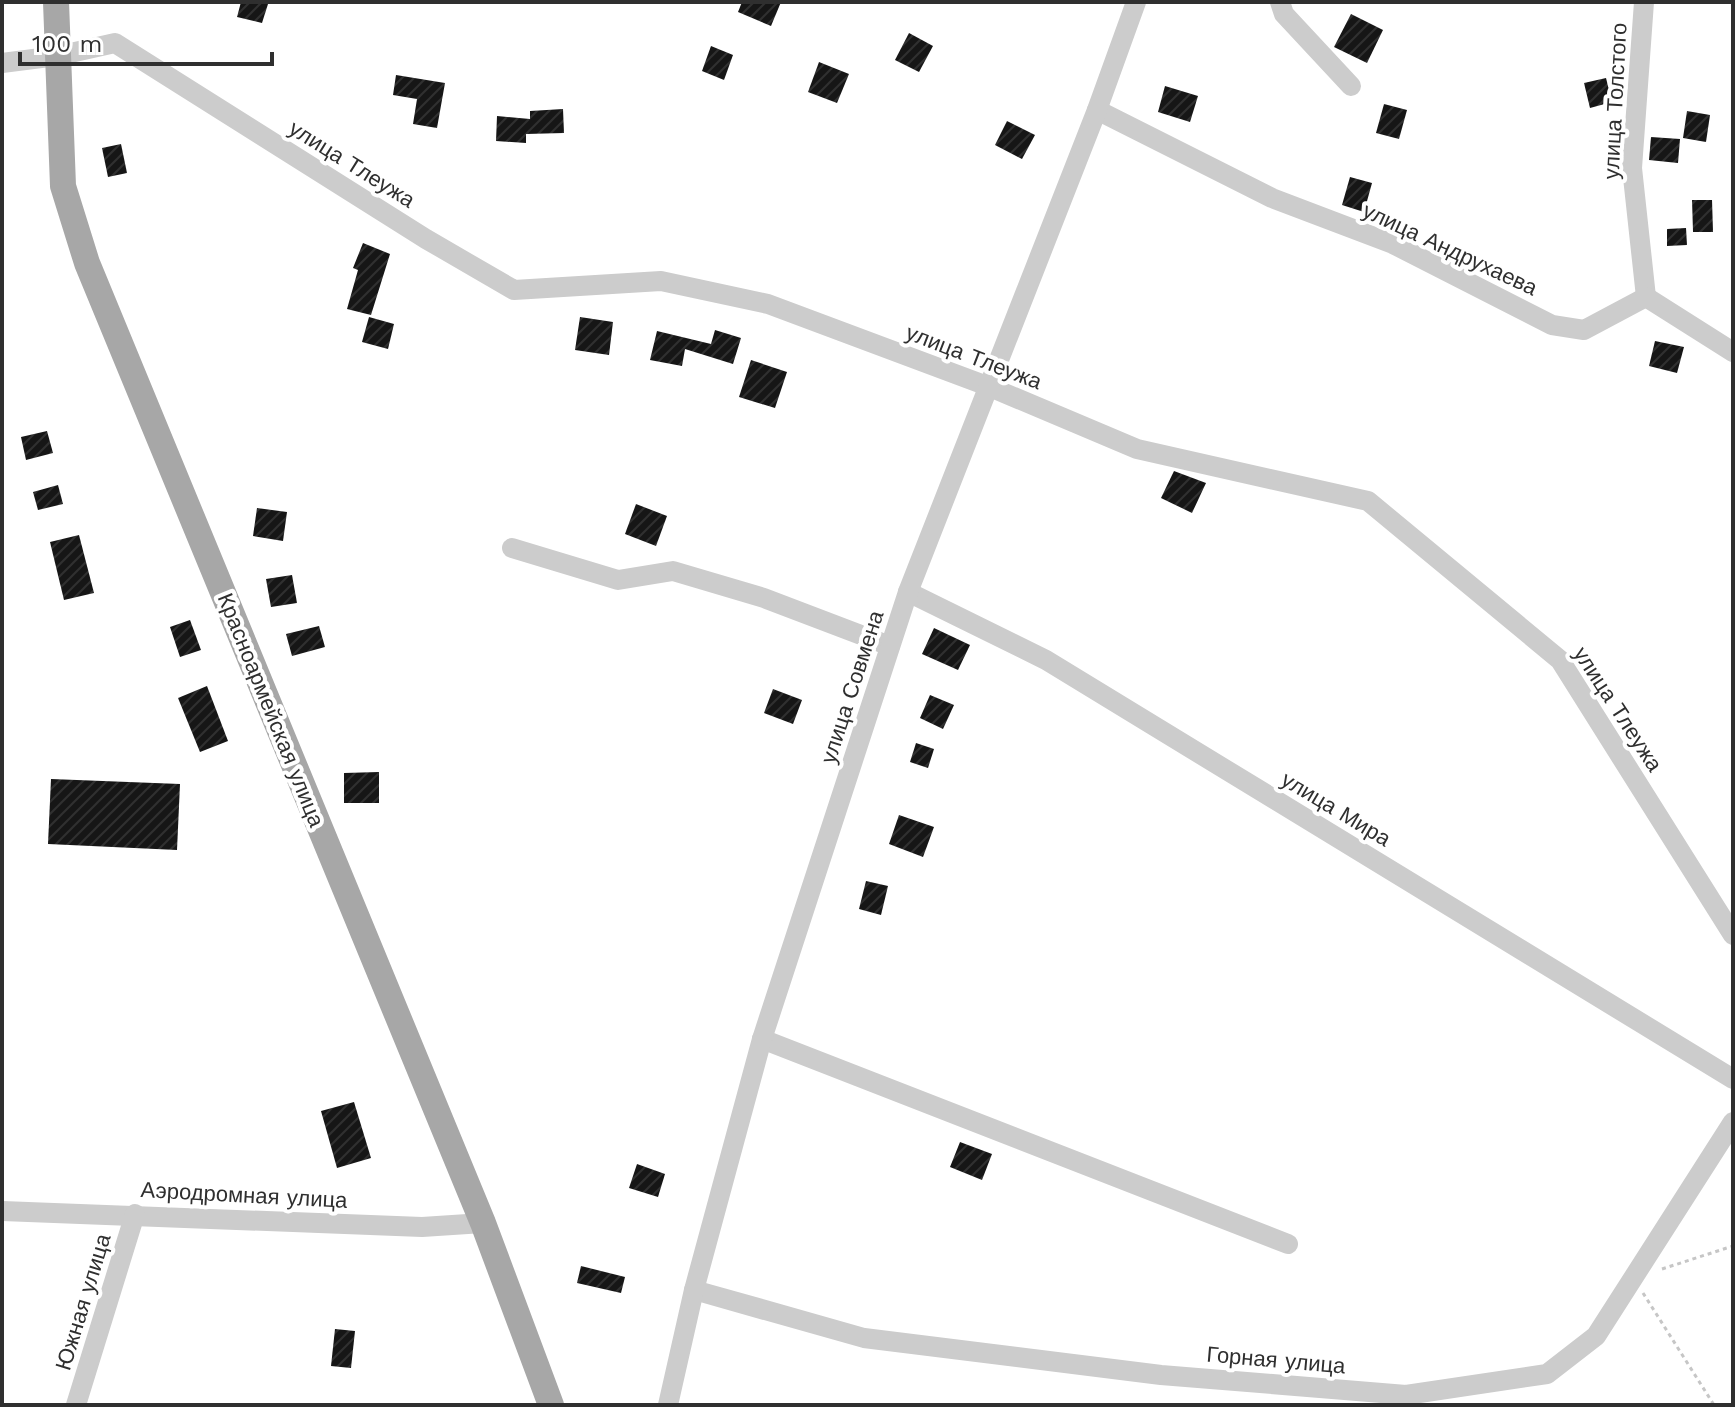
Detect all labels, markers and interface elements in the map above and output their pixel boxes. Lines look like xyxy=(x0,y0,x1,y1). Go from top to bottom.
scale bar xyxy=(20,16,272,66)
street label: улица Толстого xyxy=(1598,22,1632,180)
text: 100 m xyxy=(32,30,102,58)
street label: улица Тлеужа xyxy=(285,115,420,213)
street label: улица Андрухаева xyxy=(1359,198,1542,301)
street label: улица Тлеужа xyxy=(903,320,1046,395)
street label: Красноармейская улица xyxy=(213,589,330,831)
street label: улица Совмена xyxy=(815,607,889,767)
street label: улица Тлеужа xyxy=(1568,642,1668,777)
street label: улица Мира xyxy=(1277,767,1396,852)
street label: Аэродромная улица xyxy=(140,1177,349,1213)
street label: Южная улица xyxy=(50,1230,116,1373)
street label: Горная улица xyxy=(1206,1341,1347,1379)

